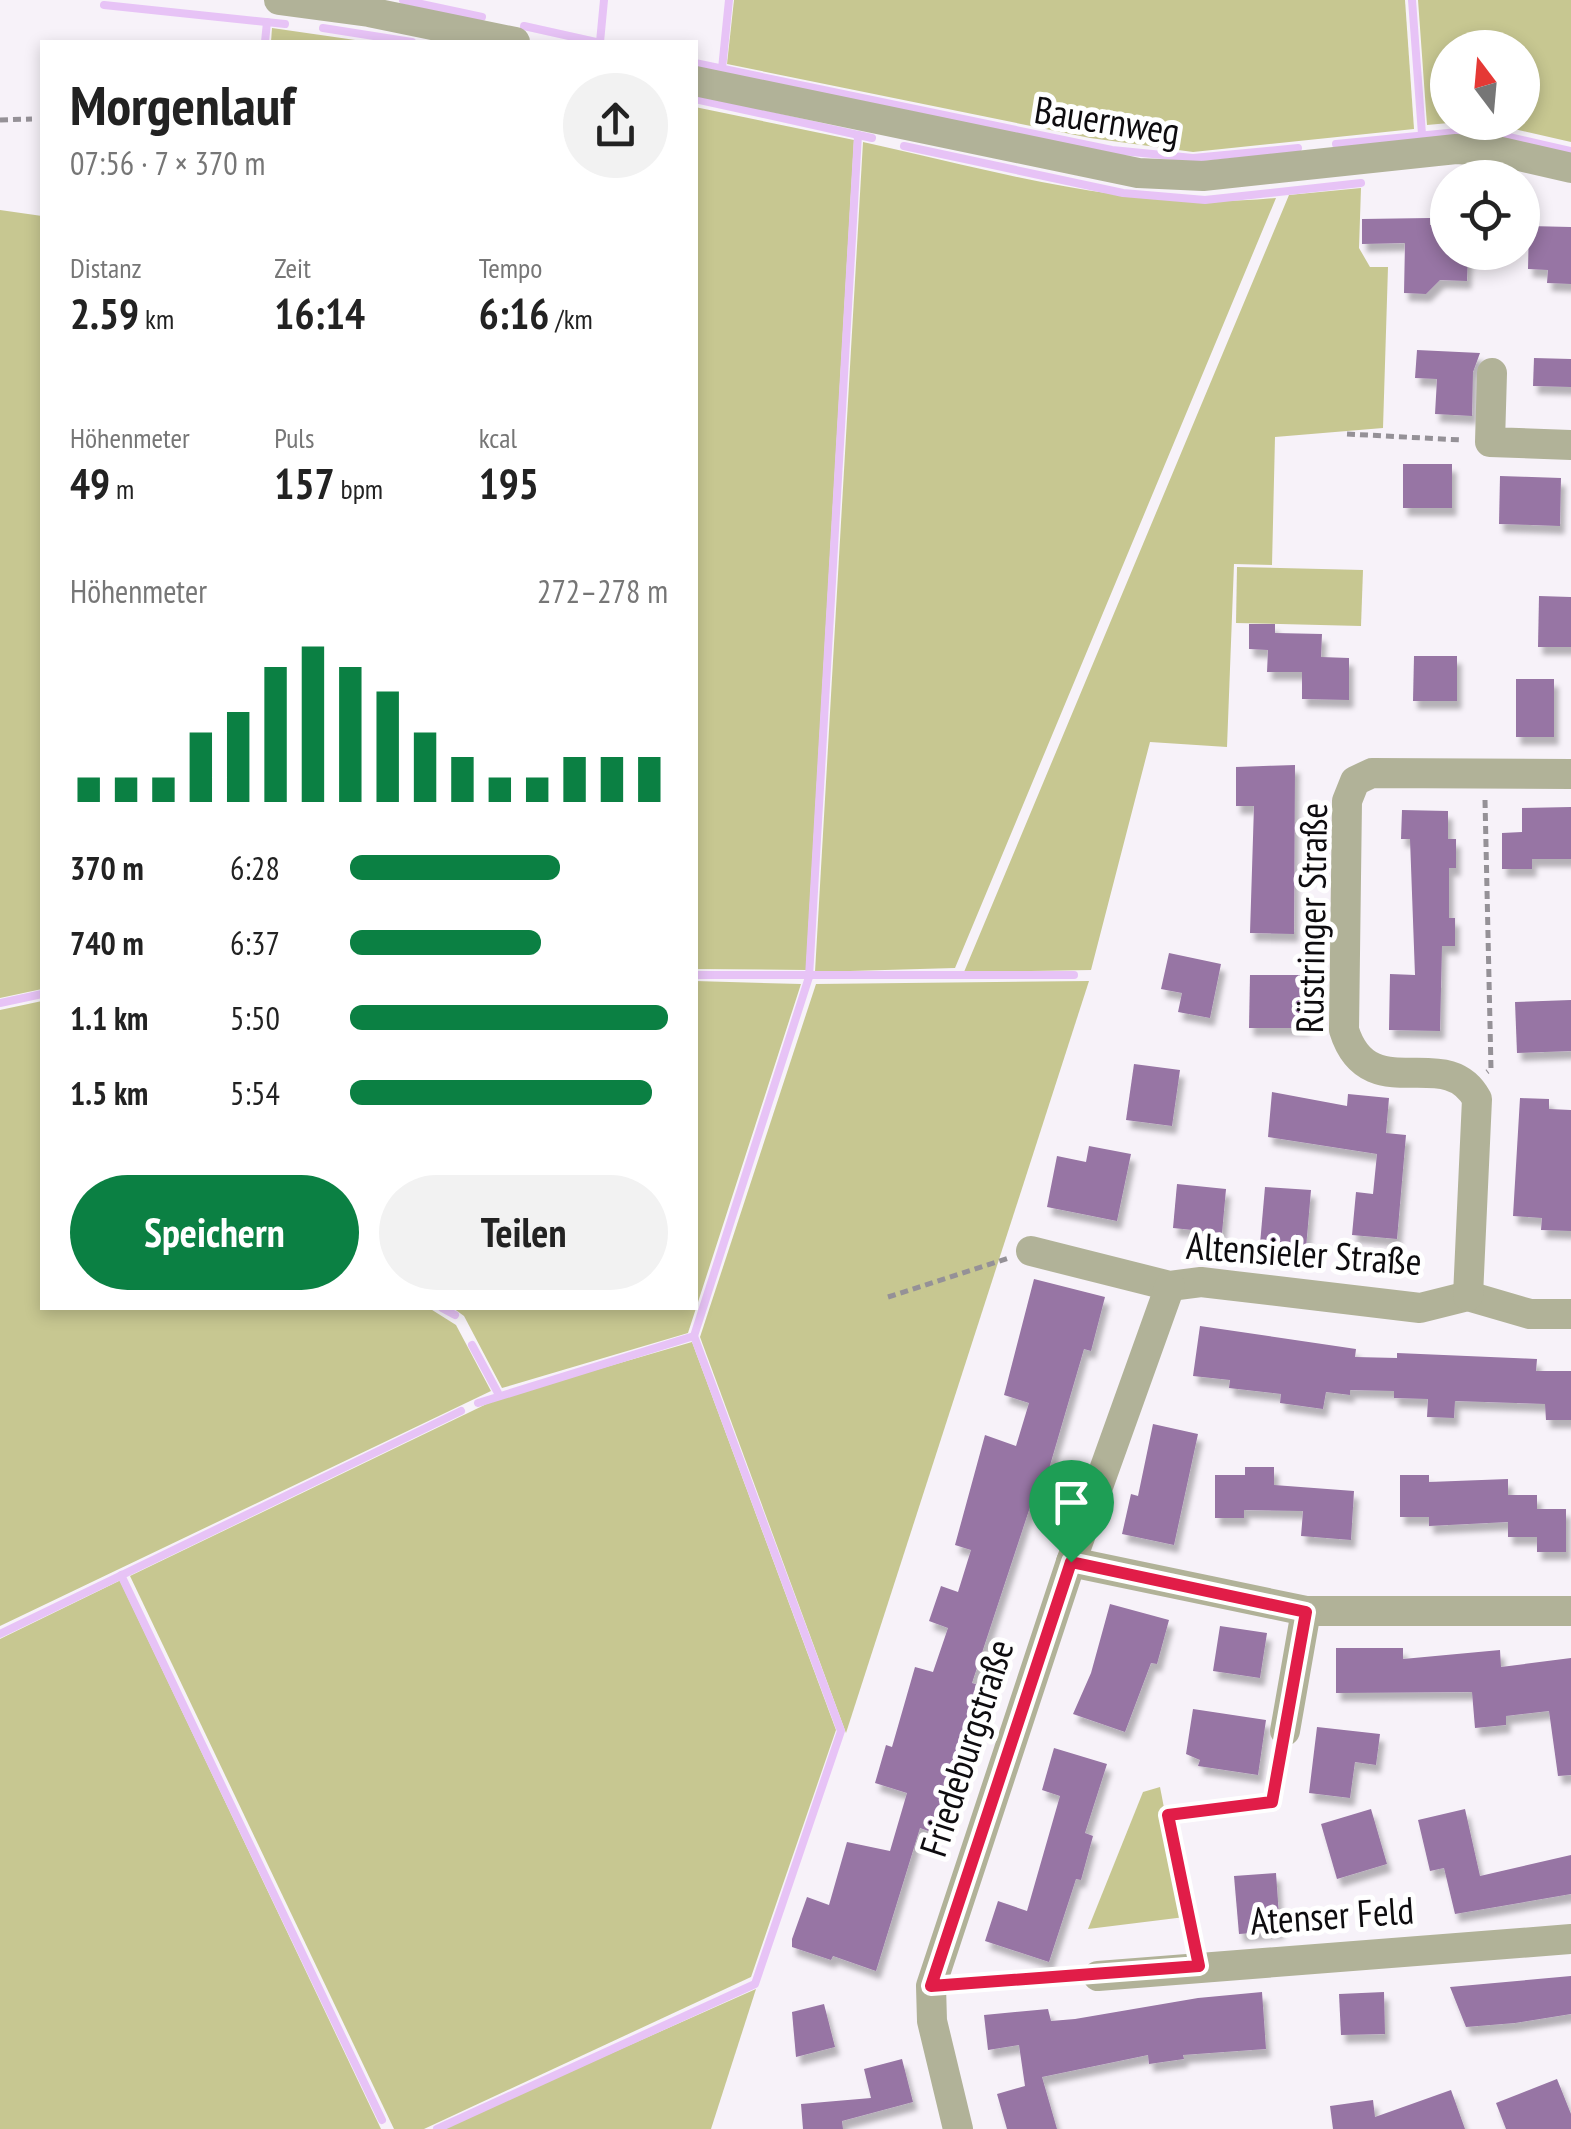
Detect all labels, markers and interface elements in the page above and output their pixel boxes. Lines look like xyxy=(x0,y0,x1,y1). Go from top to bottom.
north arrow xyxy=(1430,30,1540,140)
map controls xyxy=(1430,30,1540,270)
text: Morgenlauf xyxy=(70,69,295,140)
button: share xyxy=(563,73,668,178)
street label: Bauernweg xyxy=(1031,84,1183,155)
text: 07:56 · 7 × 370 m xyxy=(70,142,265,184)
button: locate xyxy=(1430,160,1540,270)
text: Distanz xyxy=(70,249,142,286)
text: Zeit xyxy=(274,249,311,286)
text: Tempo xyxy=(479,249,542,286)
text: 2.59 xyxy=(70,286,139,341)
text: 16:14 xyxy=(274,286,365,341)
text: 6:16 xyxy=(479,286,549,341)
text: km xyxy=(139,300,174,337)
text: /km xyxy=(549,300,593,337)
text: Höhenmeter xyxy=(70,419,190,456)
text: Puls xyxy=(274,419,314,456)
text: kcal xyxy=(479,419,517,456)
text: 49 xyxy=(70,456,110,511)
text: 157 xyxy=(274,456,335,511)
text: 195 xyxy=(479,456,539,511)
text: m xyxy=(110,470,134,507)
text: bpm xyxy=(335,470,383,507)
text: Höhenmeter xyxy=(70,570,207,612)
text: 272–278 m xyxy=(537,570,668,612)
street label: Rüstringer Straße xyxy=(1284,802,1337,1034)
text: 370 m xyxy=(70,847,144,889)
text: 6:28 xyxy=(230,847,280,889)
text: 740 m xyxy=(70,922,144,964)
text: 6:37 xyxy=(230,922,280,964)
text: 1.1 km xyxy=(70,997,148,1039)
text: 5:50 xyxy=(230,997,280,1039)
text: 1.5 km xyxy=(70,1072,148,1114)
text: 5:54 xyxy=(230,1072,280,1114)
button: Speichern xyxy=(70,1175,359,1290)
button: Teilen xyxy=(379,1175,668,1290)
street label: Altensieler Straße xyxy=(1185,1220,1423,1285)
pin xyxy=(1029,1460,1114,1563)
icon: arrive xyxy=(1044,1475,1099,1530)
street label: Friedeburgstraße xyxy=(907,1633,1024,1862)
street label: Atenser Feld xyxy=(1249,1884,1415,1945)

